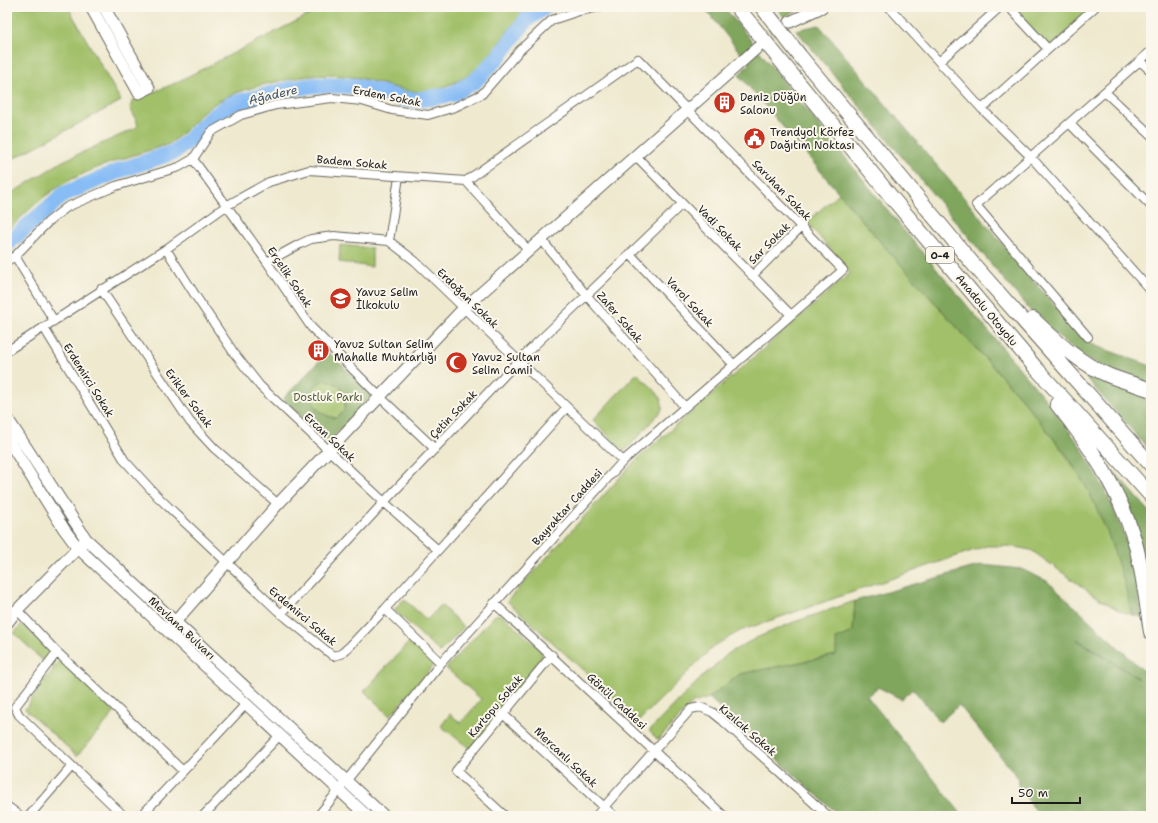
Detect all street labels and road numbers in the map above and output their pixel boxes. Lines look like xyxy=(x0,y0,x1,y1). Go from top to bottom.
street label: Erdem Sokak xyxy=(352,83,422,110)
street label: Badem Sokak xyxy=(316,152,388,173)
street label: Saruhan Sokak xyxy=(749,157,815,224)
street label: Vadi Sokak xyxy=(694,202,745,255)
street label: Sar Sokak xyxy=(745,219,794,268)
street label: Erçelik Sokak xyxy=(264,244,316,311)
road number: O-4 xyxy=(926,247,954,263)
street label: Erdoğan Sokak xyxy=(434,265,502,332)
street label: Anadolu Otoyolu xyxy=(952,271,1021,349)
street label: Varol Sokak xyxy=(663,274,717,331)
street label: Zafer Sokak xyxy=(593,288,646,346)
street label: Erdemirci Sokak xyxy=(60,340,117,420)
street label: Erikler Sokak xyxy=(161,366,216,431)
street label: Çetin Sokak xyxy=(426,387,480,442)
street label: Ercan Sokak xyxy=(301,410,359,465)
street label: Bayraktar Caddesi xyxy=(529,466,606,549)
street label: Erdemirci Sokak xyxy=(265,583,340,649)
street label: Mevlana Bulvarı xyxy=(145,593,218,663)
street label: Gönül Caddesi xyxy=(584,670,650,733)
street label: Kartopu Sokak xyxy=(465,672,526,741)
street label: Kızılcık Sokak xyxy=(716,701,780,760)
street label: Mercanlı Sokak xyxy=(531,724,601,791)

